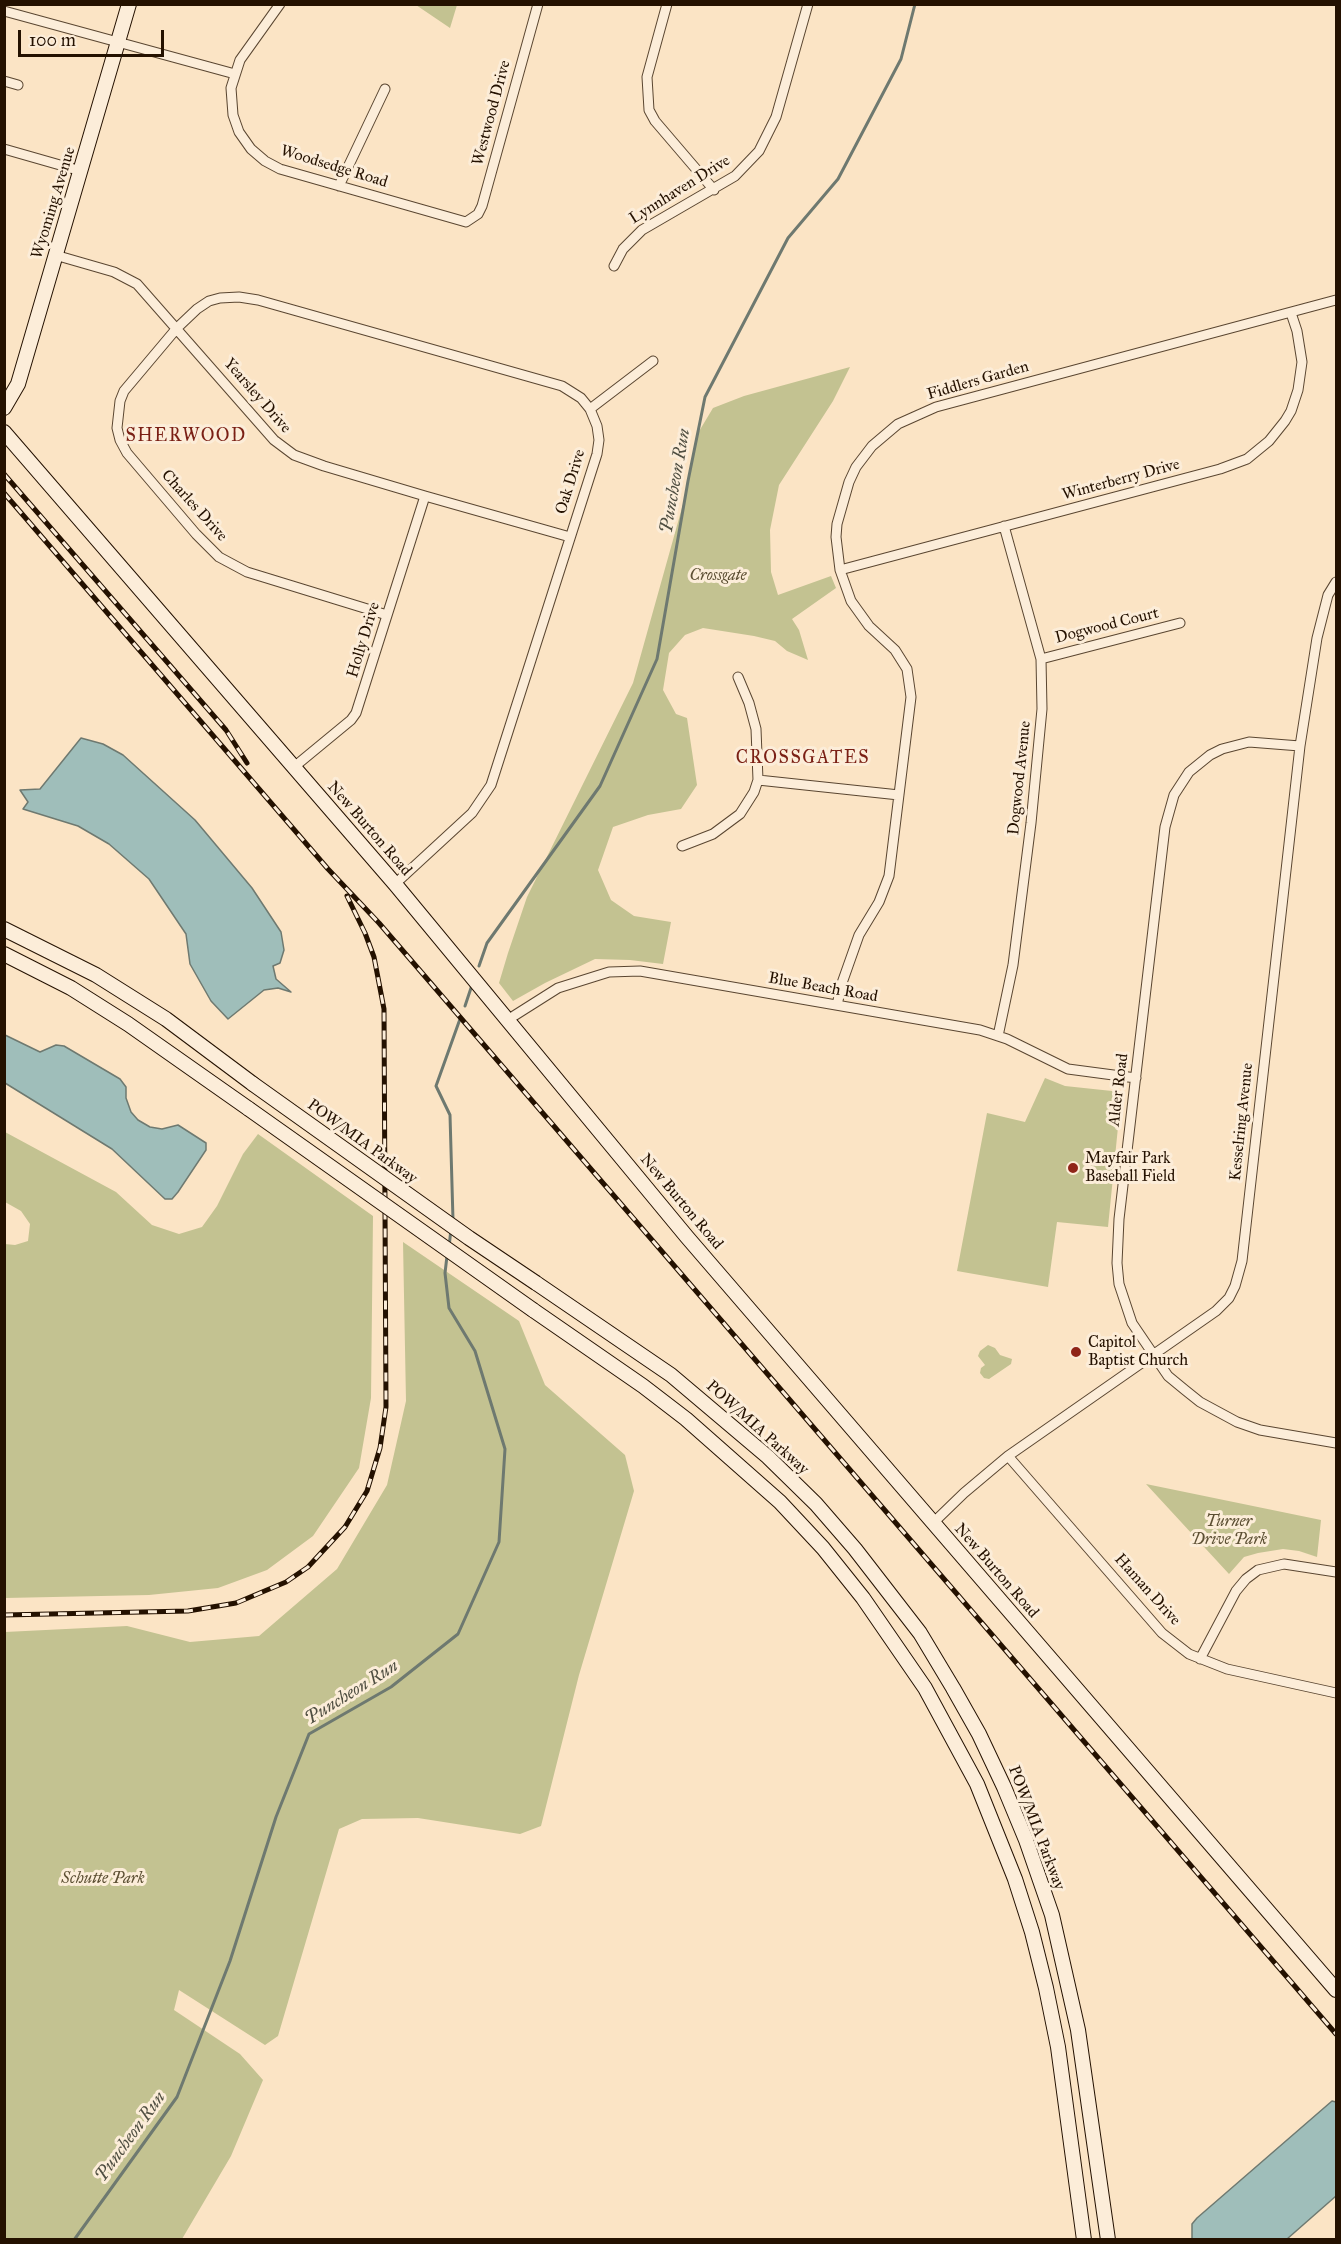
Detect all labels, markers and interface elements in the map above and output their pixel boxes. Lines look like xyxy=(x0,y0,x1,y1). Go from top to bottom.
scale bar xyxy=(21,18,166,56)
text: 100 m xyxy=(29,29,76,51)
street label: Westwood Drive xyxy=(469,58,515,168)
street label: Woodsedge Road xyxy=(278,142,390,192)
street label: Wyoming Avenue xyxy=(28,145,80,261)
street label: Lynnhaven Drive xyxy=(626,151,734,229)
street label: Yearsley Drive xyxy=(219,355,295,437)
street label: Fiddlers Garden xyxy=(925,357,1031,405)
district label: SHERWOOD xyxy=(125,426,247,448)
water label: Puncheon Run xyxy=(656,427,696,535)
street label: Oak Drive xyxy=(552,447,590,517)
street label: Winterberry Drive xyxy=(1060,455,1182,505)
street label: Charles Drive xyxy=(157,466,231,546)
park label: Crossgate xyxy=(690,566,746,586)
street label: Holly Drive xyxy=(343,600,385,680)
street label: Dogwood Court xyxy=(1053,604,1161,648)
street label: Dogwood Avenue xyxy=(1004,720,1036,836)
district label: CROSSGATES xyxy=(736,748,870,770)
street label: New Burton Road xyxy=(323,778,415,880)
street label: Blue Beach Road xyxy=(767,969,879,1007)
street label: Alder Road xyxy=(1105,1052,1133,1128)
street label: Kesselring Avenue xyxy=(1226,1062,1258,1182)
street label: POW/MIA Parkway xyxy=(303,1096,421,1188)
place label: Mayfair Park Baseball Field xyxy=(1085,1149,1175,1187)
street label: New Burton Road xyxy=(635,1150,727,1254)
marker: Mayfair Park Baseball Field xyxy=(1066,1161,1080,1175)
place label: Capitol Baptist Church xyxy=(1088,1333,1188,1371)
marker: Capitol Baptist Church xyxy=(1069,1345,1083,1359)
street label: POW/MIA Parkway xyxy=(702,1377,812,1479)
park label: Turner Drive Park xyxy=(1191,1512,1267,1550)
street label: New Burton Road xyxy=(950,1520,1042,1622)
street label: Haman Drive xyxy=(1110,1550,1184,1630)
water label: Puncheon Run xyxy=(301,1656,403,1730)
street label: POW/MIA Parkway xyxy=(1003,1763,1069,1893)
park label: Schutte Park xyxy=(61,1869,145,1889)
water label: Puncheon Run xyxy=(91,2088,171,2186)

